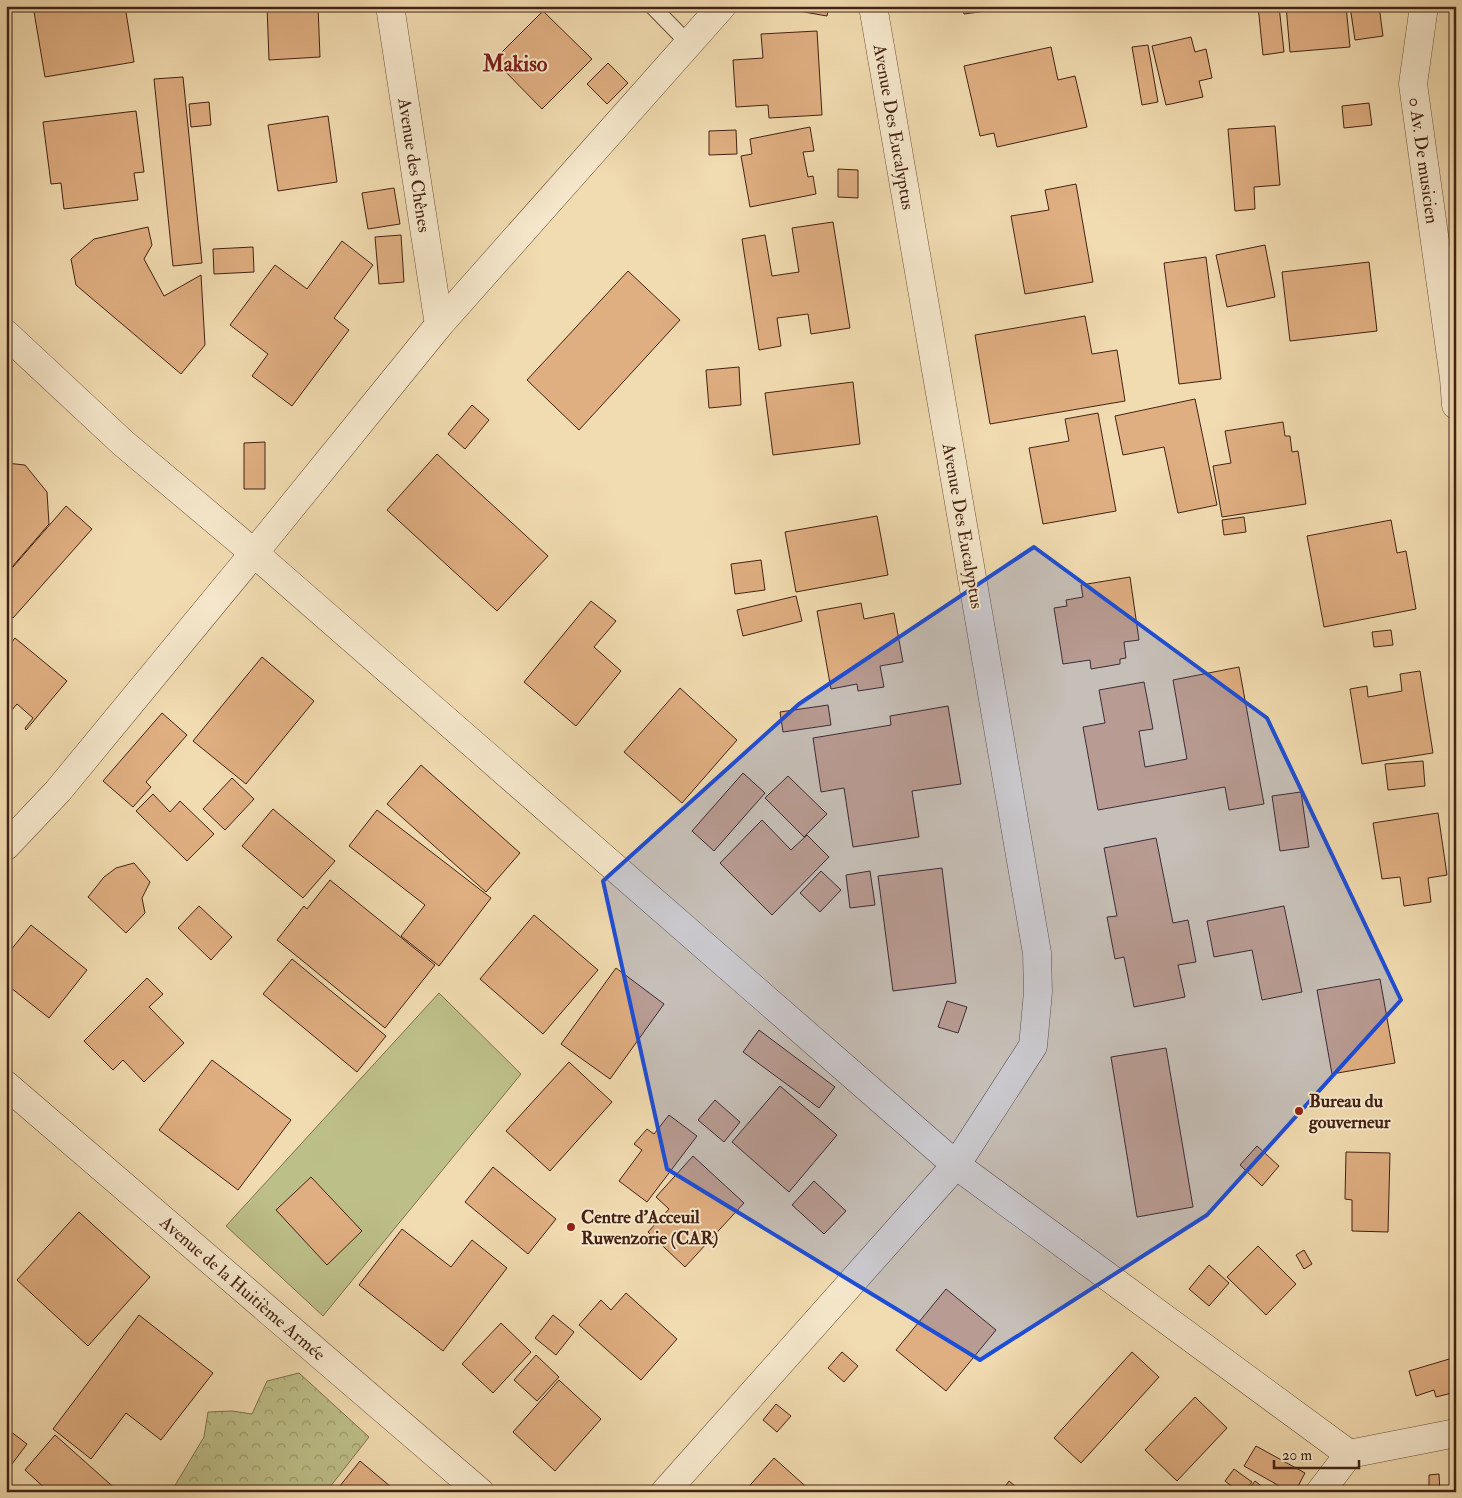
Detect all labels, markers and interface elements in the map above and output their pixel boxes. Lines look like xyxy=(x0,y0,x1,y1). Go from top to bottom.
street label: Avenue Des Eucalyptus xyxy=(867,41,919,212)
district label: Makiso xyxy=(482,50,548,78)
street label: Avenue des Chênes xyxy=(392,96,436,234)
street label: 0 Av. De musicien xyxy=(1403,96,1443,225)
street label: Avenue Des Eucalyptus xyxy=(936,440,988,611)
place label: Bureau du gouverneur xyxy=(1308,1090,1391,1134)
marker: Bureau du gouverneur xyxy=(1293,1105,1305,1117)
place label: Centre d'Acceuil Ruwenzorie (CAR) xyxy=(581,1206,718,1250)
street label: Avenue de la Huitième Armée xyxy=(154,1211,330,1366)
marker: Centre d'Acceuil Ruwenzorie (CAR) xyxy=(565,1221,577,1233)
scale bar xyxy=(1274,1438,1360,1470)
text: 20 m xyxy=(1282,1446,1312,1465)

